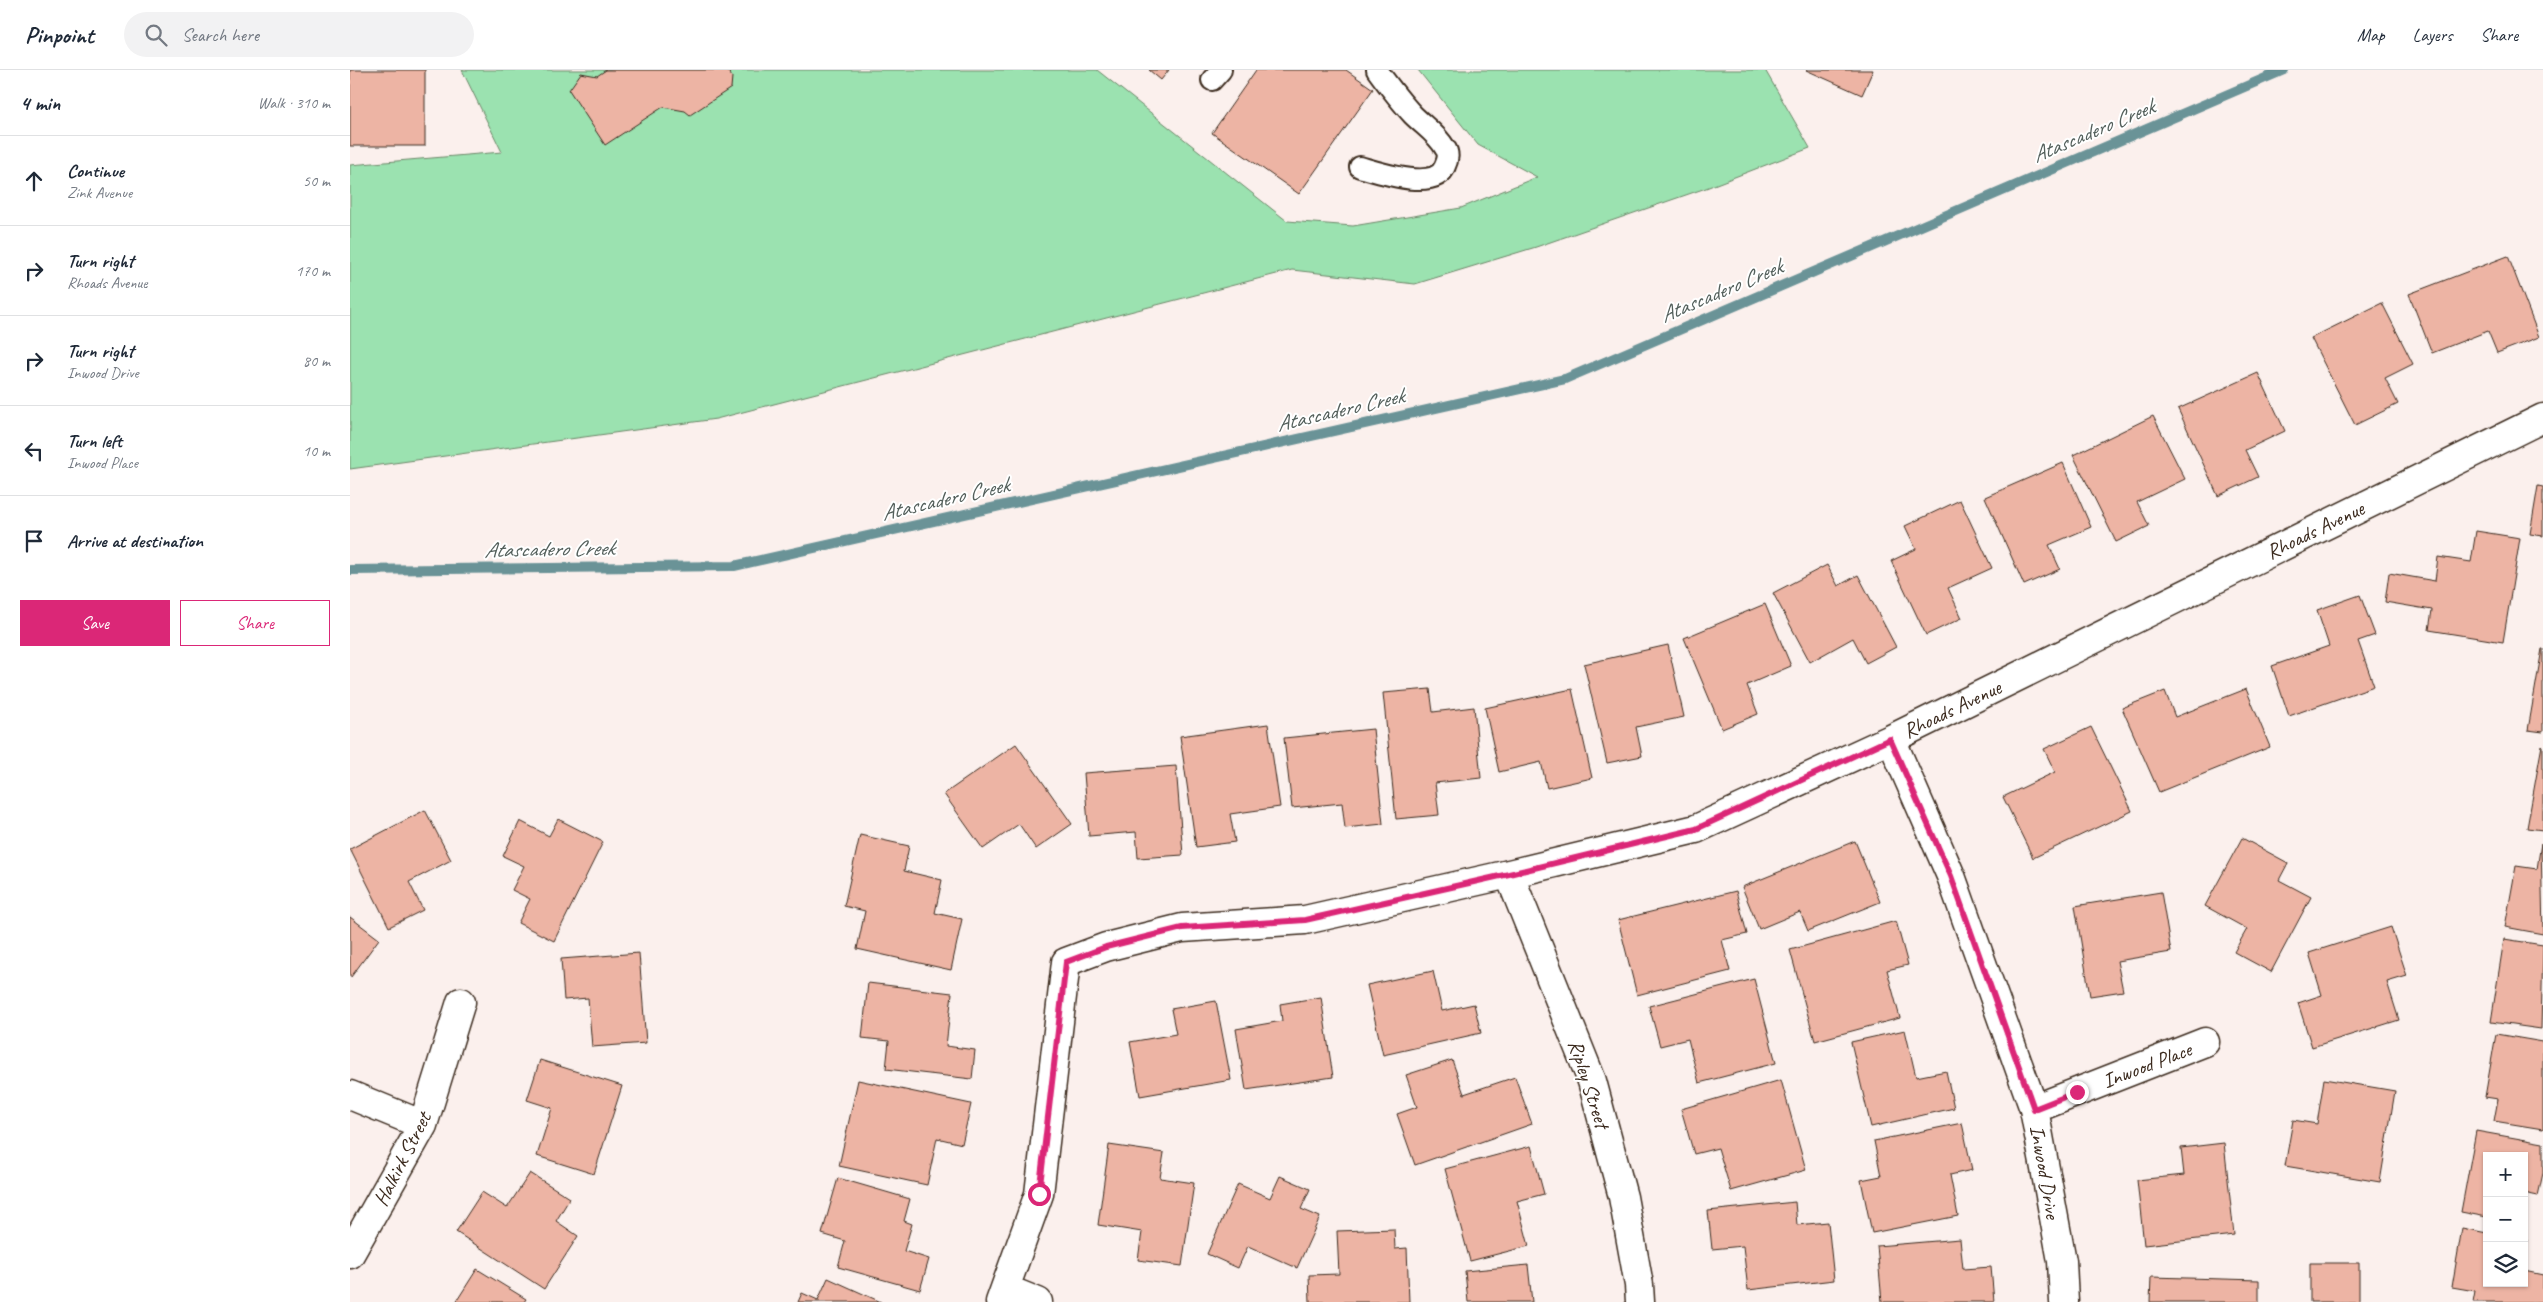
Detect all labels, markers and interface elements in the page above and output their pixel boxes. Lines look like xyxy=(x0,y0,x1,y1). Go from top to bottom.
search box xyxy=(124,12,474,57)
text: Pinpoint xyxy=(25,20,94,50)
icon: search xyxy=(142,21,170,49)
text: Search here xyxy=(182,23,259,47)
text: Map xyxy=(2357,24,2385,46)
text: Layers xyxy=(2413,24,2452,46)
text: Share xyxy=(2480,24,2518,46)
text: 4 min xyxy=(20,90,60,116)
water label: Atascadero Creek xyxy=(2028,91,2162,169)
text: Walk · 310 m xyxy=(258,93,330,113)
text: Continue xyxy=(67,159,124,183)
icon: ahead xyxy=(20,167,48,195)
text: 50 m xyxy=(303,171,330,191)
text: Zink Avenue xyxy=(67,183,132,203)
text: Turn right xyxy=(67,249,134,273)
water label: Atascadero Creek xyxy=(1656,251,1790,329)
icon: right xyxy=(20,257,48,285)
text: 170 m xyxy=(296,261,330,281)
text: Rhoads Avenue xyxy=(67,273,147,293)
text: Turn right xyxy=(67,339,134,363)
icon: right xyxy=(20,347,48,375)
text: 80 m xyxy=(303,351,330,371)
text: Inwood Drive xyxy=(67,363,139,383)
water label: Atascadero Creek xyxy=(1274,381,1410,438)
text: Turn left xyxy=(67,429,122,453)
icon: left xyxy=(20,437,48,465)
text: 10 m xyxy=(303,441,330,461)
text: Inwood Place xyxy=(67,453,138,473)
water label: Atascadero Creek xyxy=(879,470,1015,527)
street label: Rhoads Avenue xyxy=(2262,495,2369,565)
icon: arrive xyxy=(20,527,48,555)
text: Arrive at destination xyxy=(67,529,203,553)
water label: Atascadero Creek xyxy=(484,534,618,564)
button: Save xyxy=(20,600,170,646)
button: Share xyxy=(180,600,330,646)
street label: Rhoads Avenue xyxy=(1899,674,2006,744)
street label: Inwood Place xyxy=(2099,1035,2197,1094)
street label: Ripley Street xyxy=(1562,1036,1616,1134)
route end xyxy=(2066,1081,2089,1104)
street label: Halkirk Street xyxy=(367,1106,438,1210)
street label: Inwood Drive xyxy=(2024,1123,2066,1223)
map controls xyxy=(2483,1152,2528,1287)
button: + xyxy=(2483,1152,2528,1197)
route start xyxy=(1028,1183,1051,1206)
button: − xyxy=(2483,1197,2528,1242)
button: layers xyxy=(2483,1242,2528,1287)

